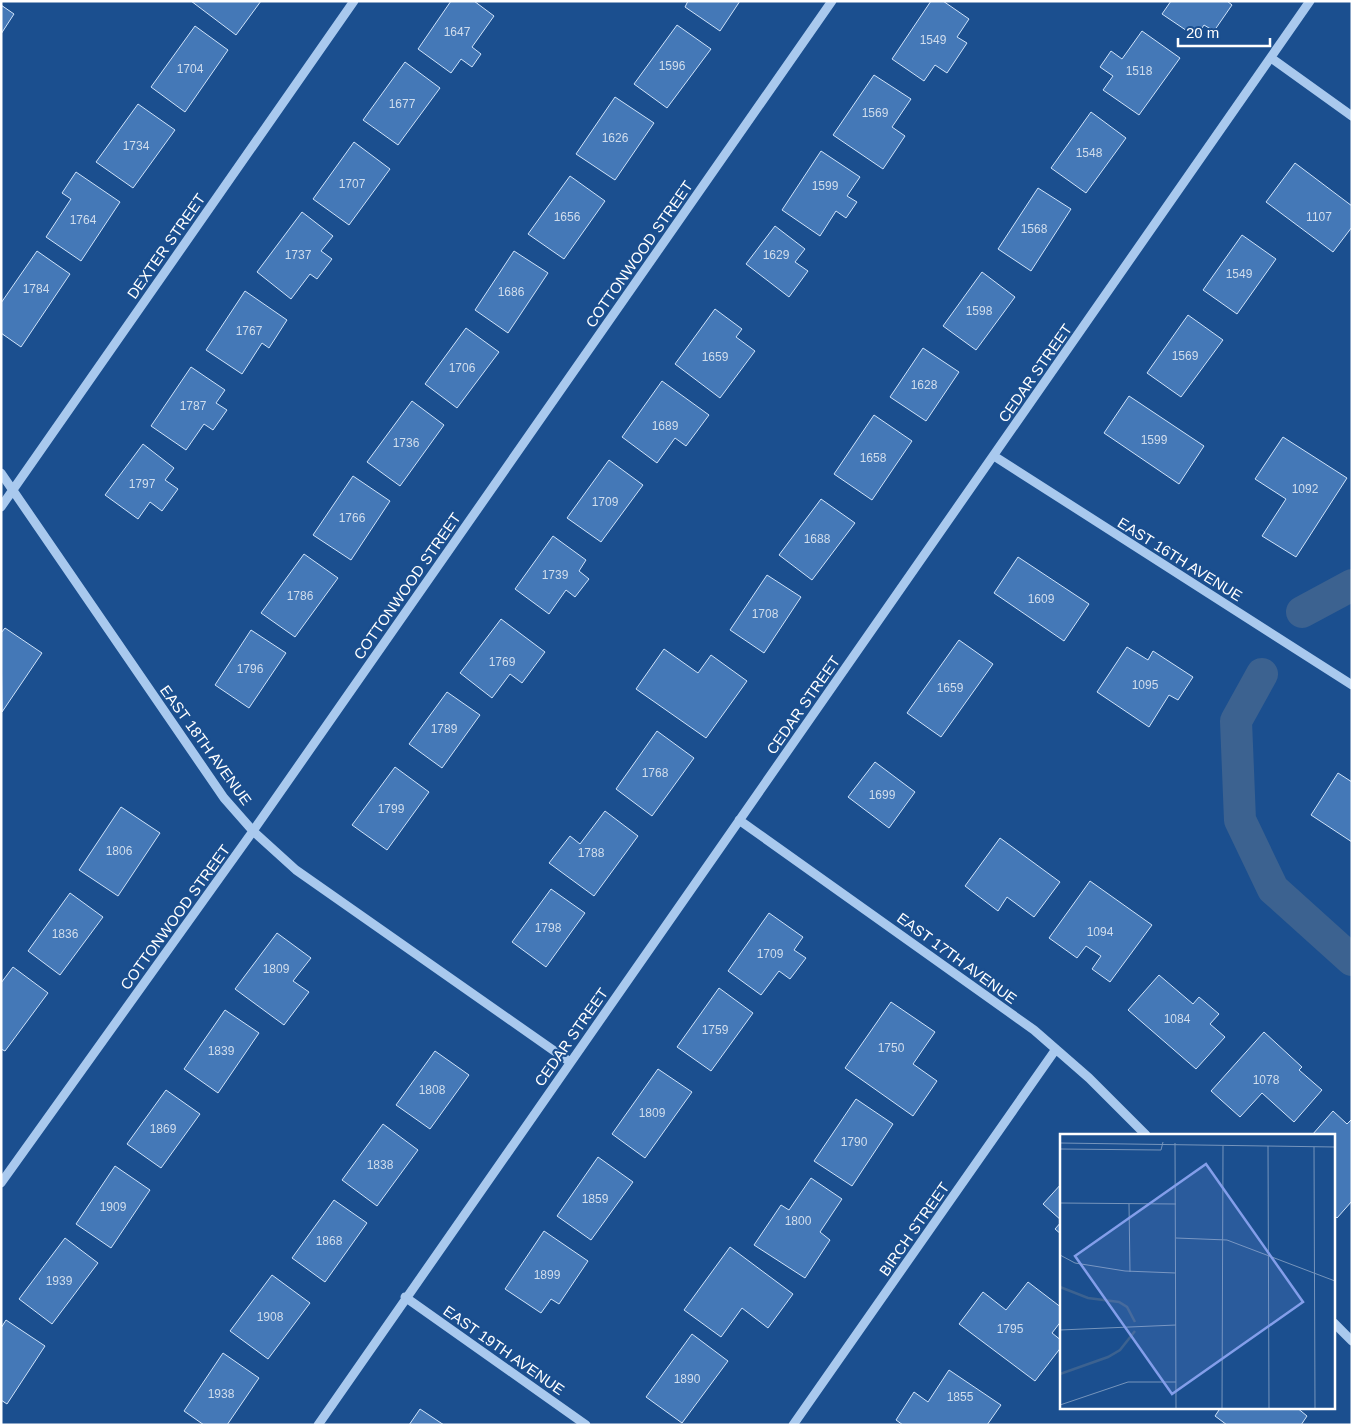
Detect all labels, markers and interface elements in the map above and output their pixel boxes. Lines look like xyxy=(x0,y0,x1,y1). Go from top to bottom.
scale bar xyxy=(1178,15,1270,47)
text: 20 m xyxy=(1186,24,1219,41)
house number: 1647 xyxy=(444,25,471,39)
house number: 1549 xyxy=(920,33,947,47)
house number: 1596 xyxy=(659,59,686,73)
house number: 1704 xyxy=(177,62,204,76)
house number: 1518 xyxy=(1126,64,1153,78)
house number: 1677 xyxy=(389,97,416,111)
house number: 1569 xyxy=(862,106,889,120)
house number: 1626 xyxy=(602,131,629,145)
house number: 1734 xyxy=(123,139,150,153)
house number: 1548 xyxy=(1076,146,1103,160)
house number: 1707 xyxy=(339,177,366,191)
street label: COTTONWOOD STREET xyxy=(582,178,696,330)
house number: 1599 xyxy=(812,179,839,193)
street label: DEXTER STREET xyxy=(123,190,209,302)
house number: 1656 xyxy=(554,210,581,224)
house number: 1107 xyxy=(1306,210,1332,224)
house number: 1764 xyxy=(70,213,97,227)
house number: 1568 xyxy=(1021,222,1048,236)
house number: 1737 xyxy=(285,248,312,262)
house number: 1629 xyxy=(763,248,790,262)
house number: 1549 xyxy=(1226,267,1253,281)
house number: 1784 xyxy=(23,282,50,296)
house number: 1686 xyxy=(498,285,525,299)
house number: 1598 xyxy=(966,304,993,318)
street label: CEDAR STREET xyxy=(995,321,1075,425)
house number: 1767 xyxy=(236,324,263,338)
house number: 1569 xyxy=(1172,349,1199,363)
house number: 1659 xyxy=(702,350,729,364)
house number: 1706 xyxy=(449,361,476,375)
house number: 1628 xyxy=(911,378,938,392)
house number: 1787 xyxy=(180,399,207,413)
house number: 1689 xyxy=(652,419,679,433)
house number: 1599 xyxy=(1141,433,1168,447)
house number: 1736 xyxy=(393,436,420,450)
house number: 1658 xyxy=(860,451,887,465)
house number: 1797 xyxy=(129,477,156,491)
house number: 1092 xyxy=(1292,482,1319,496)
house number: 1709 xyxy=(592,495,619,509)
street label: COTTONWOOD STREET xyxy=(350,510,464,662)
house number: 1766 xyxy=(339,511,366,525)
street label: EAST 16TH AVENUE xyxy=(1115,514,1245,604)
house number: 1688 xyxy=(804,532,831,546)
house number: 1739 xyxy=(542,568,569,582)
house number: 1786 xyxy=(287,589,314,603)
house number: 1609 xyxy=(1028,592,1055,606)
house number: 1708 xyxy=(752,607,779,621)
street label: CEDAR STREET xyxy=(763,653,843,757)
house number: 1769 xyxy=(489,655,516,669)
house number: 1796 xyxy=(237,662,264,676)
house number: 1095 xyxy=(1132,678,1159,692)
house number: 1659 xyxy=(937,681,964,695)
street label: EAST 18TH AVENUE xyxy=(157,682,255,808)
house number: 1789 xyxy=(431,722,458,736)
house number: 1768 xyxy=(642,766,669,780)
house number: 1699 xyxy=(869,788,896,802)
house number: 1799 xyxy=(378,802,405,816)
street label: COTTONWOOD STREET xyxy=(117,841,233,993)
house number: 1806 xyxy=(106,844,133,858)
house number: 1788 xyxy=(578,846,605,860)
street label: EAST 17TH AVENUE xyxy=(894,909,1020,1007)
house number: 1798 xyxy=(535,921,562,935)
house number: 1094 xyxy=(1087,925,1114,939)
house number: 1836 xyxy=(52,927,79,941)
house number: 1709 xyxy=(757,947,784,961)
house number: 1809 xyxy=(263,962,290,976)
street label: CEDAR STREET xyxy=(531,985,611,1089)
house number: 1084 xyxy=(1164,1012,1191,1026)
house number: 1759 xyxy=(702,1023,729,1037)
house number: 1750 xyxy=(878,1041,905,1055)
house number: 1839 xyxy=(208,1044,235,1058)
house number: 1078 xyxy=(1253,1073,1280,1087)
house number: 1808 xyxy=(419,1083,446,1097)
house number: 1809 xyxy=(639,1106,666,1120)
house number: 1869 xyxy=(150,1122,177,1136)
inset map xyxy=(1060,1134,1336,1408)
house number: 1790 xyxy=(841,1135,868,1149)
house number: 1838 xyxy=(367,1158,394,1172)
street label: BIRCH STREET xyxy=(875,1179,953,1279)
house number: 1859 xyxy=(582,1192,609,1206)
house number: 1909 xyxy=(100,1200,127,1214)
house number: 1800 xyxy=(785,1214,812,1228)
house number: 1868 xyxy=(316,1234,343,1248)
house number: 1899 xyxy=(534,1268,561,1282)
house number: 1939 xyxy=(46,1274,73,1288)
street label: EAST 19TH AVENUE xyxy=(440,1302,568,1398)
house number: 1908 xyxy=(257,1310,284,1324)
house number: 1795 xyxy=(997,1322,1024,1336)
house number: 1890 xyxy=(674,1372,701,1386)
house number: 1938 xyxy=(208,1387,235,1401)
house number: 1855 xyxy=(947,1390,974,1404)

